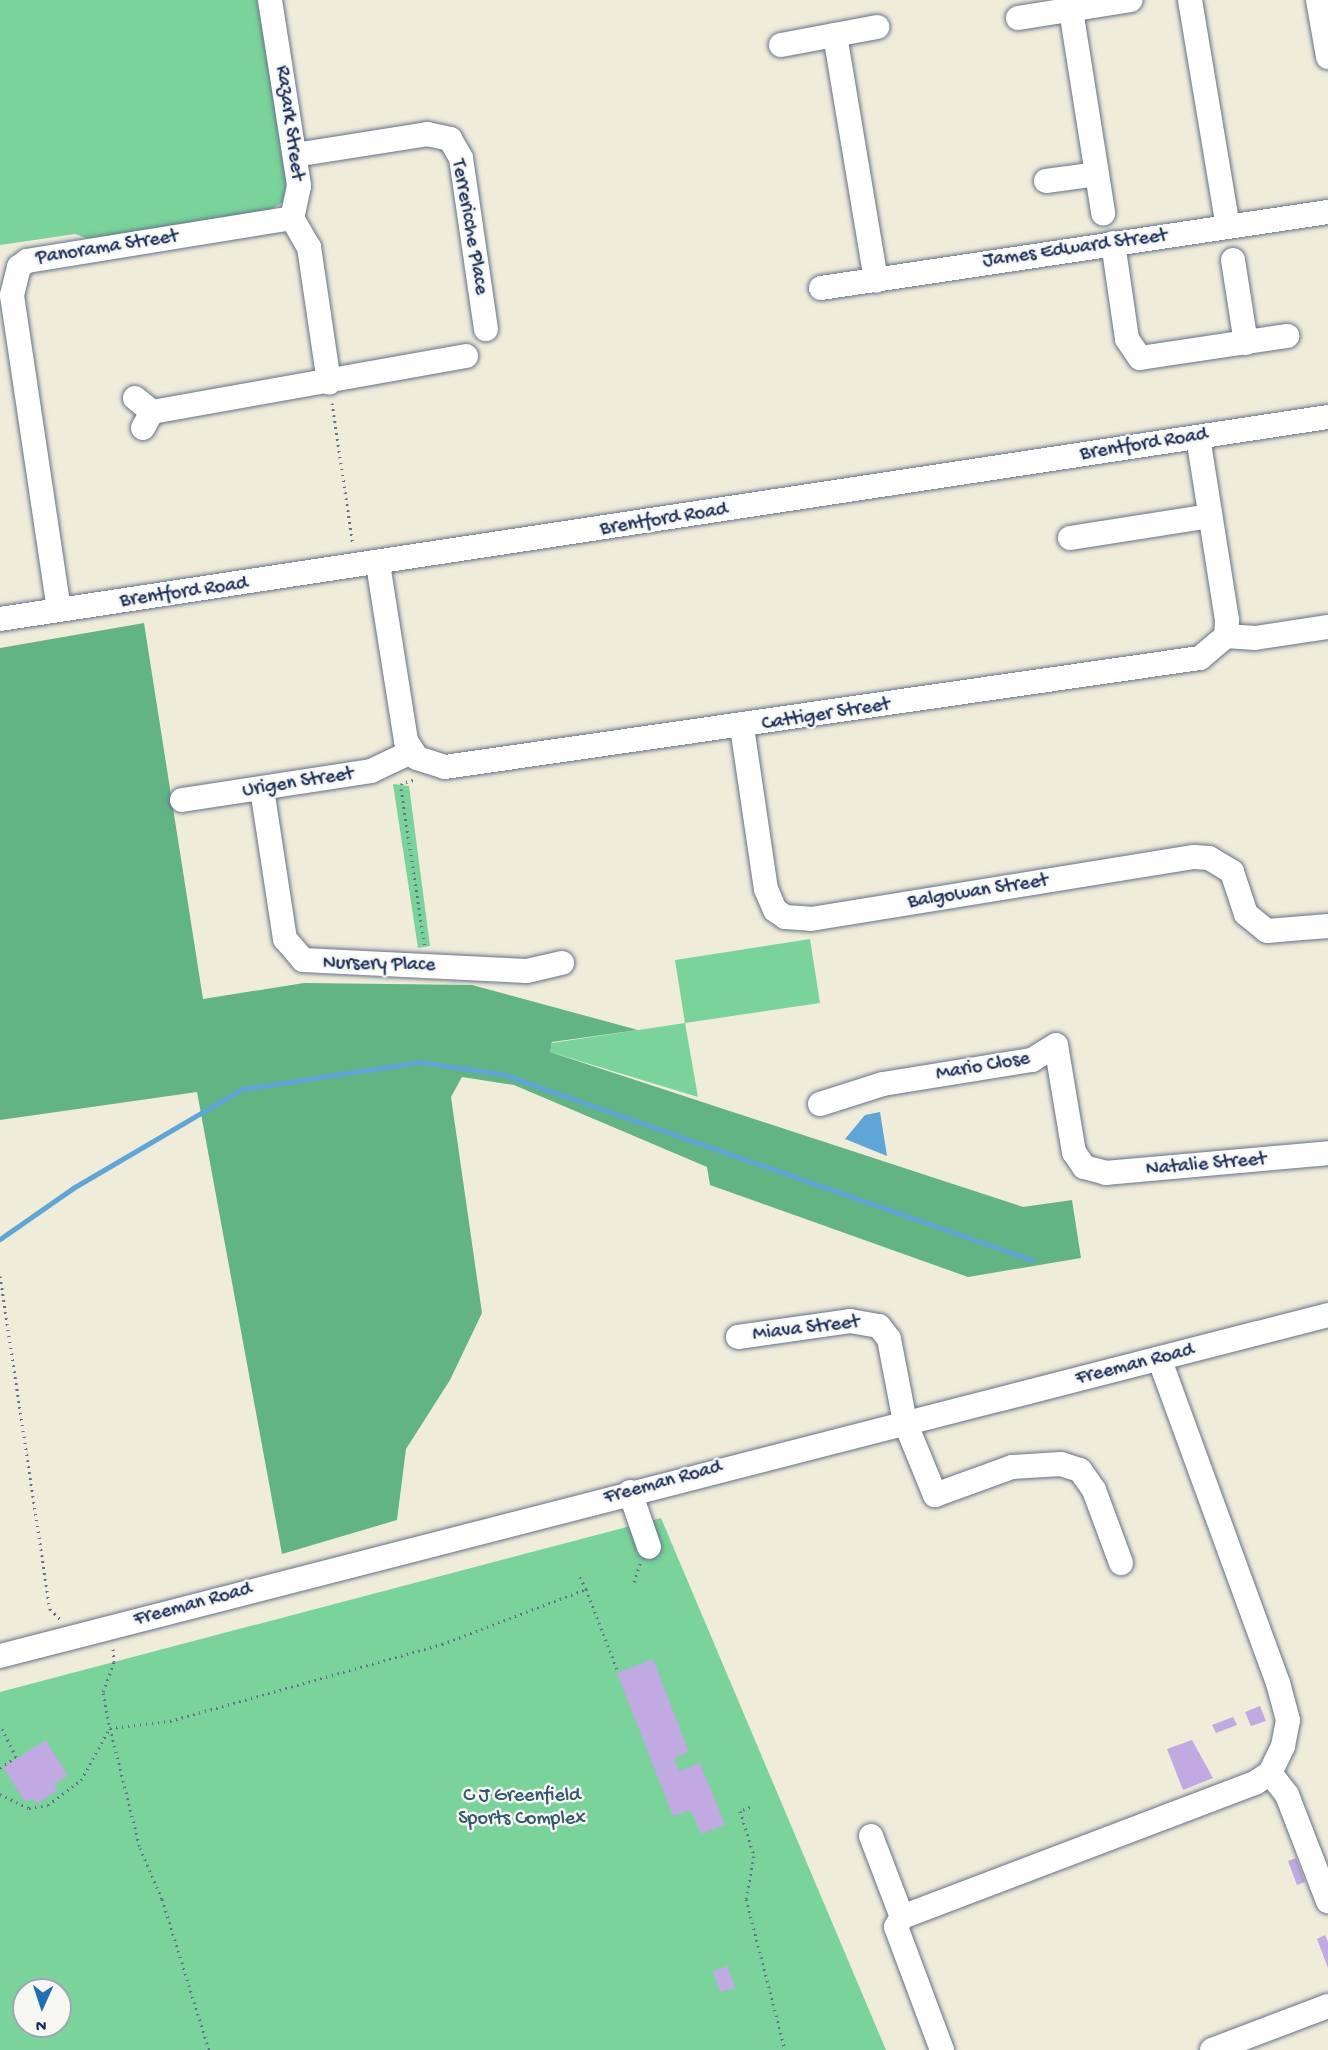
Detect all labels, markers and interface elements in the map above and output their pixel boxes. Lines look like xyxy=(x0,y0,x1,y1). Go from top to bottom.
street label: Razark Street xyxy=(269,64,309,182)
street label: Terrericche Place xyxy=(445,157,493,297)
street label: James Edward Street xyxy=(981,224,1169,274)
street label: Panorama Street xyxy=(34,225,180,271)
street label: Brentford Road xyxy=(1078,423,1210,467)
street label: Brentford Road xyxy=(598,498,730,542)
street label: Brentford Road xyxy=(118,572,250,614)
street label: Cattiger Street xyxy=(760,693,892,737)
street label: Urigen Street xyxy=(241,762,355,804)
street label: Balgowan Street xyxy=(906,869,1050,915)
street label: Nursery Place xyxy=(323,952,435,978)
street label: Mario Close xyxy=(934,1047,1032,1087)
street label: Natalie Street xyxy=(1145,1148,1267,1182)
street label: Miava Street xyxy=(751,1311,861,1347)
street label: Freeman Road xyxy=(1073,1339,1197,1391)
street label: Freeman Road xyxy=(601,1456,725,1510)
street label: Freeman Road xyxy=(131,1578,255,1632)
park label: C J Greenfield Sports Complex xyxy=(458,1784,586,1831)
north arrow xyxy=(12,1978,72,2038)
text: N xyxy=(35,2015,47,2034)

